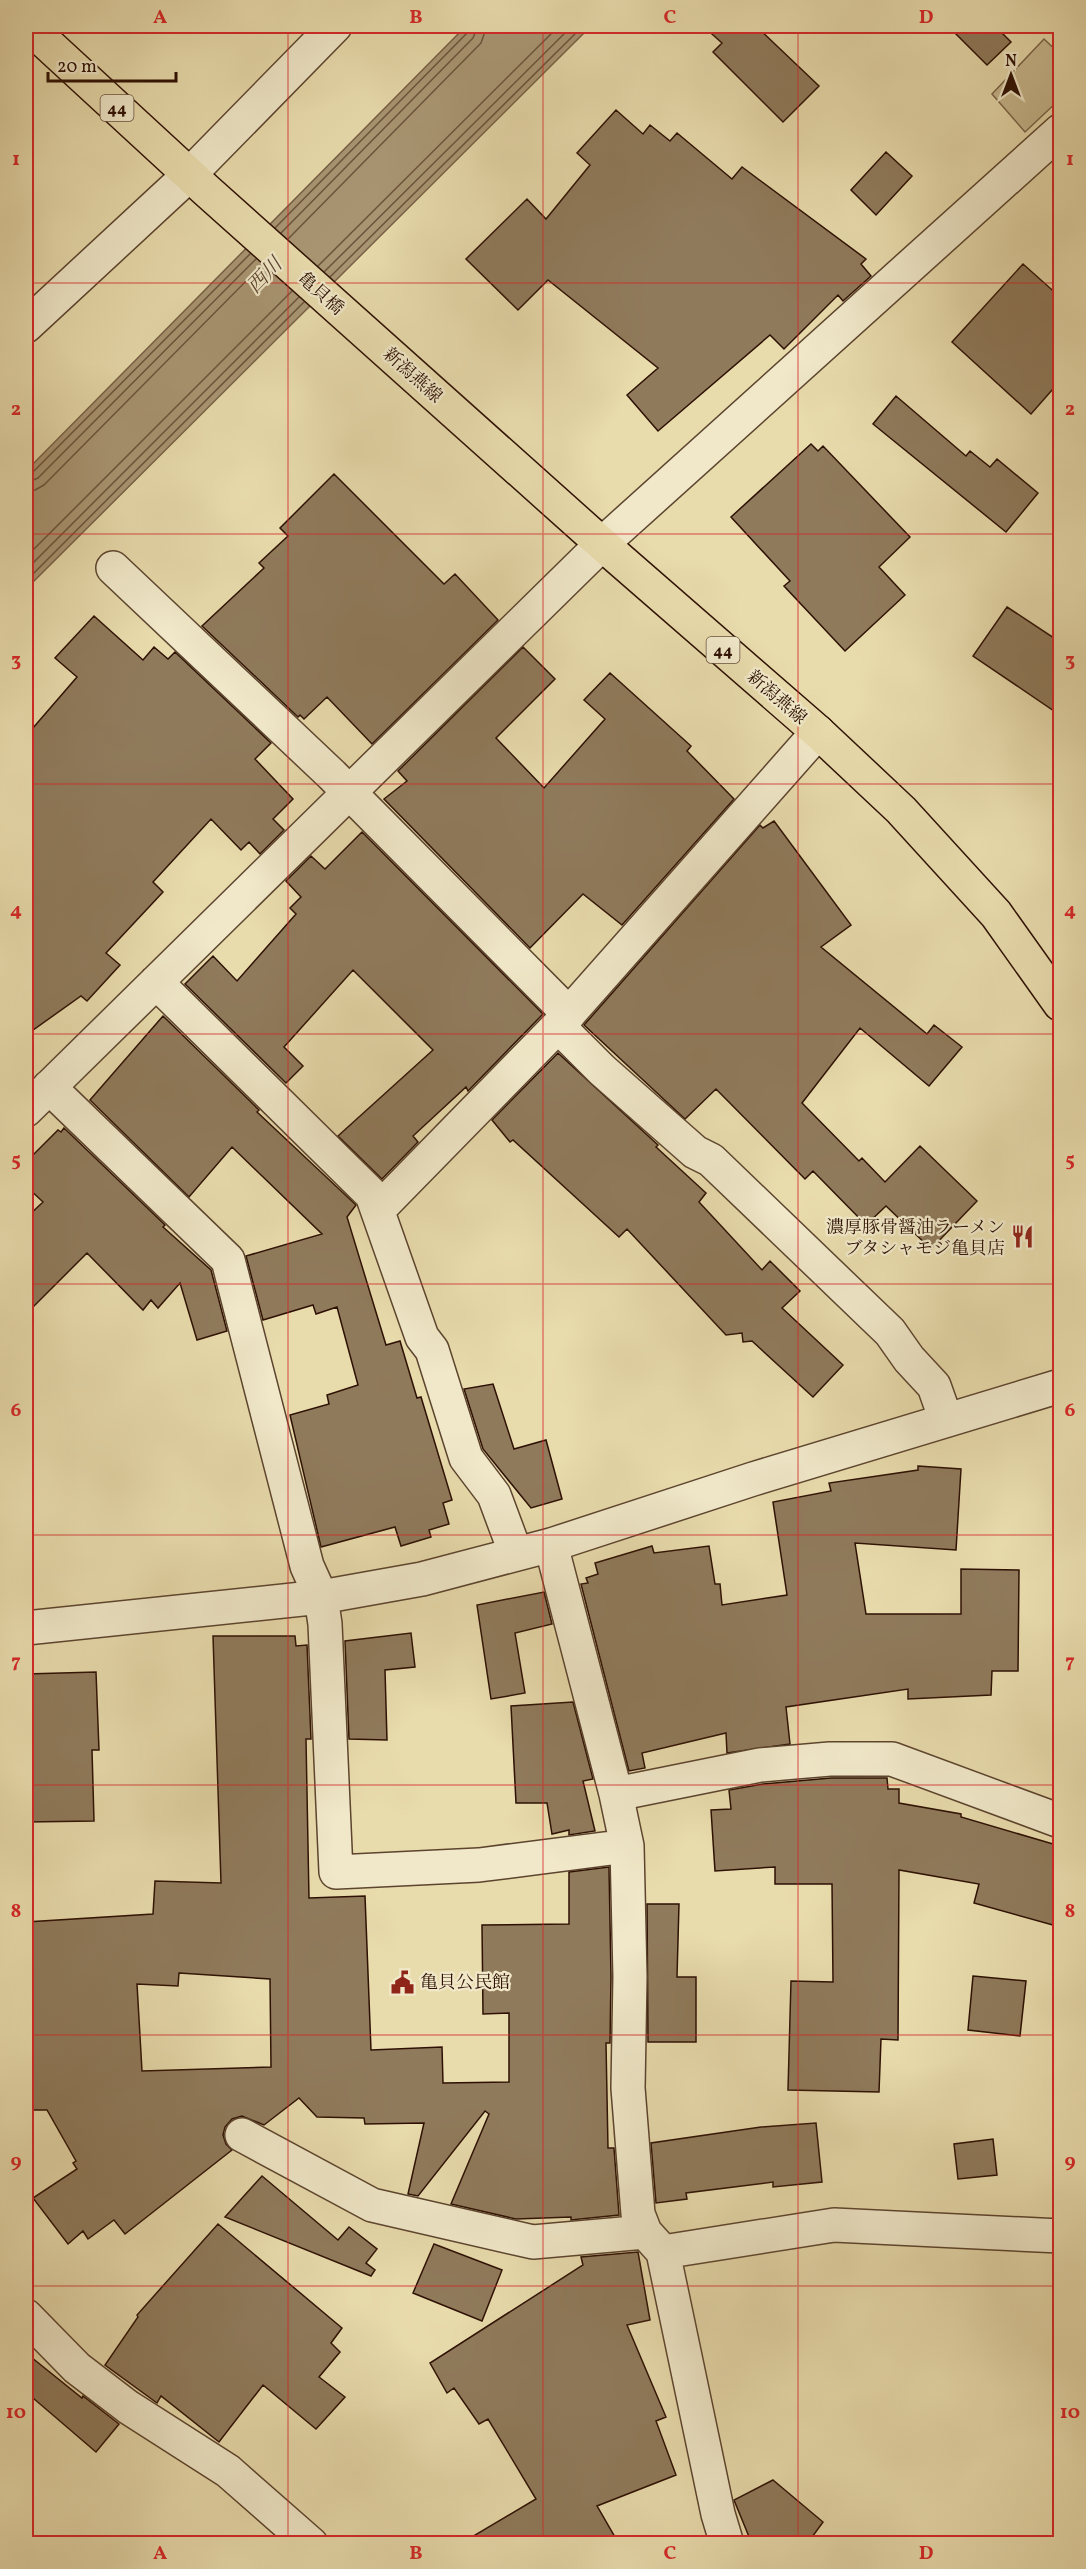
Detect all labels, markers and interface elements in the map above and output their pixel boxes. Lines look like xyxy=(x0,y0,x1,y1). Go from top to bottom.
text: A xyxy=(153,4,167,32)
text: B xyxy=(409,4,423,32)
text: C xyxy=(664,4,677,32)
text: D xyxy=(919,4,933,32)
scale bar xyxy=(48,45,176,83)
north arrow xyxy=(981,45,1041,105)
text: N xyxy=(1005,51,1017,73)
text: 20 m xyxy=(57,55,97,80)
road number: 44 xyxy=(100,95,134,121)
text: 1 xyxy=(12,146,20,174)
text: 1 xyxy=(1066,146,1074,174)
water label: 西川 xyxy=(241,251,291,301)
street label: 亀貝橋 xyxy=(292,267,348,321)
street label: 新潟燕線 xyxy=(377,343,447,409)
text: 2 xyxy=(11,396,21,424)
text: 2 xyxy=(1065,396,1075,424)
road number: 44 xyxy=(706,637,740,663)
text: 3 xyxy=(11,647,21,675)
text: 3 xyxy=(1065,647,1075,675)
street label: 新潟燕線 xyxy=(741,665,811,731)
text: 4 xyxy=(10,897,22,925)
text: 4 xyxy=(1064,897,1076,925)
text: 5 xyxy=(11,1147,21,1175)
text: 5 xyxy=(1065,1147,1075,1175)
place label: 濃厚豚骨醤油ラーメン ブタシャモジ亀貝店 xyxy=(826,1216,1005,1262)
restaurant icon: 濃厚豚骨醤油ラーメン ブタシャモジ亀貝店 xyxy=(1010,1224,1036,1250)
text: 6 xyxy=(11,1397,22,1425)
text: 6 xyxy=(1065,1397,1076,1425)
text: 7 xyxy=(11,1648,21,1676)
text: 7 xyxy=(1065,1648,1075,1676)
text: 8 xyxy=(11,1898,21,1926)
text: 8 xyxy=(1065,1898,1075,1926)
public building icon: 亀貝公民館 xyxy=(389,1969,415,1995)
place label: 亀貝公民館 xyxy=(420,1971,510,1996)
text: 9 xyxy=(10,2148,22,2176)
text: 9 xyxy=(1064,2148,1076,2176)
text: 10 xyxy=(6,2399,26,2427)
text: 10 xyxy=(1060,2399,1080,2427)
text: A xyxy=(153,2540,167,2568)
text: B xyxy=(409,2540,423,2568)
text: C xyxy=(664,2540,677,2568)
text: D xyxy=(919,2540,933,2568)

